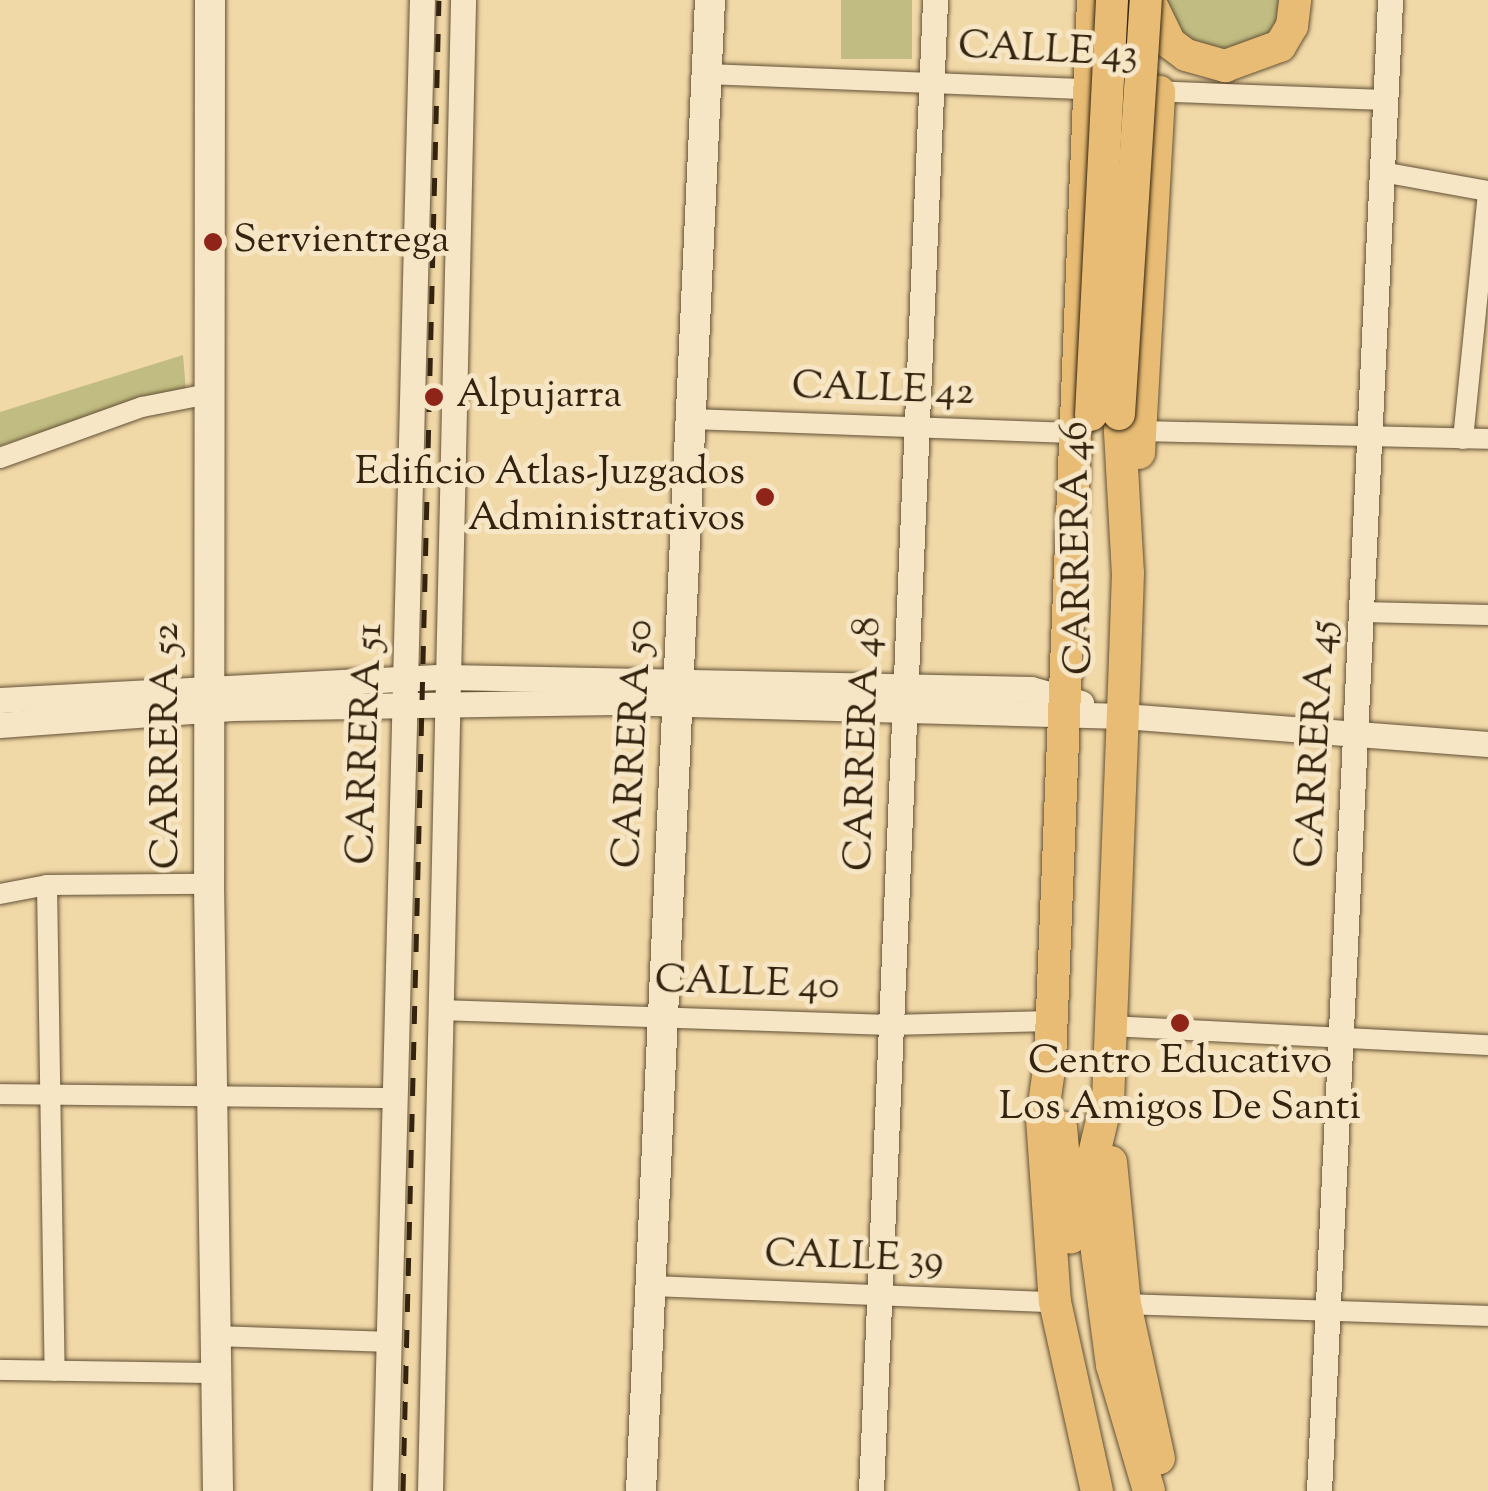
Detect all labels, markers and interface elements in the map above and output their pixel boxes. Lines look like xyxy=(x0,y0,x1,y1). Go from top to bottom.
street label: CALLE 43 xyxy=(957,23,1139,81)
place label: Servientrega xyxy=(233,218,450,266)
marker: Servientrega xyxy=(202,231,224,253)
street label: CALLE 42 xyxy=(791,364,975,418)
place label: Alpujarra xyxy=(456,373,622,421)
marker: Alpujarra xyxy=(421,384,447,410)
street label: CARRERA 46 xyxy=(1053,421,1105,675)
place label: Edificio Atlas-Juzgados Administrativos xyxy=(355,450,745,544)
marker: Edificio Atlas-Juzgados Administrativos xyxy=(754,486,776,508)
street label: CARRERA 48 xyxy=(837,616,893,872)
street label: CARRERA 50 xyxy=(605,618,665,870)
street label: CARRERA 45 xyxy=(1288,619,1348,869)
street label: CARRERA 51 xyxy=(339,622,395,866)
street label: CARRERA 52 xyxy=(144,623,192,869)
street label: CALLE 40 xyxy=(654,958,840,1012)
marker: Centro Educativo Los Amigos De Santi xyxy=(1169,1012,1191,1034)
place label: Centro Educativo Los Amigos De Santi xyxy=(999,1039,1361,1133)
street label: CALLE 39 xyxy=(764,1232,944,1286)

